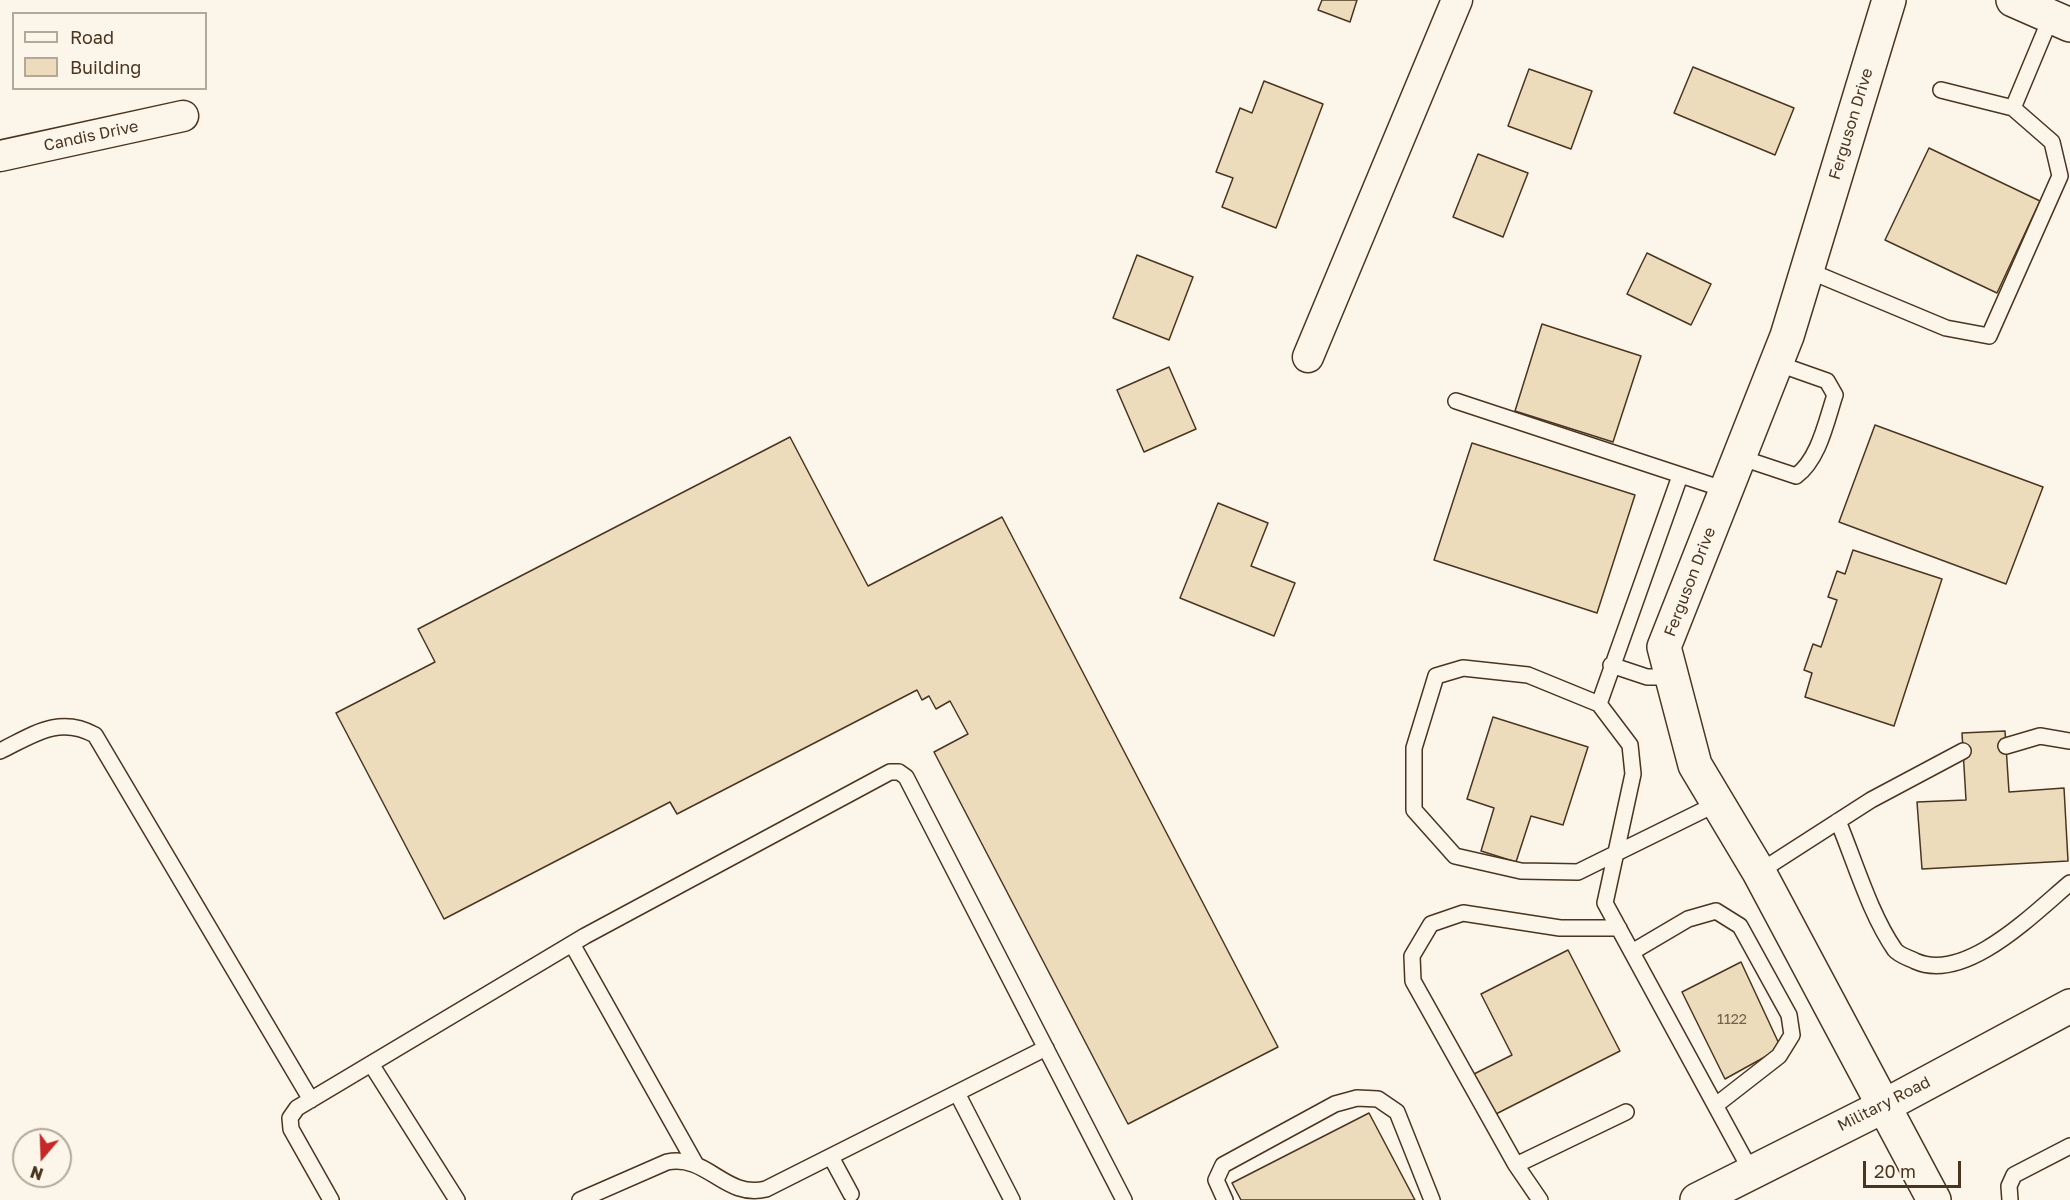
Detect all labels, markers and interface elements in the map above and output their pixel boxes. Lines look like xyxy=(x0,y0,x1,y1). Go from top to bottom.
legend xyxy=(12,12,207,90)
text: Road xyxy=(70,26,114,48)
text: Building xyxy=(70,56,141,78)
street label: Ferguson Drive xyxy=(1825,66,1877,182)
street label: Candis Drive xyxy=(42,117,140,155)
street label: Ferguson Drive xyxy=(1660,525,1720,639)
house number: 1122 xyxy=(1717,1012,1747,1028)
street label: Military Road xyxy=(1834,1072,1934,1136)
north arrow xyxy=(12,1128,72,1188)
scale bar xyxy=(1866,1149,1964,1187)
text: 20 m xyxy=(1874,1160,1916,1182)
text: N xyxy=(28,1162,46,1185)

